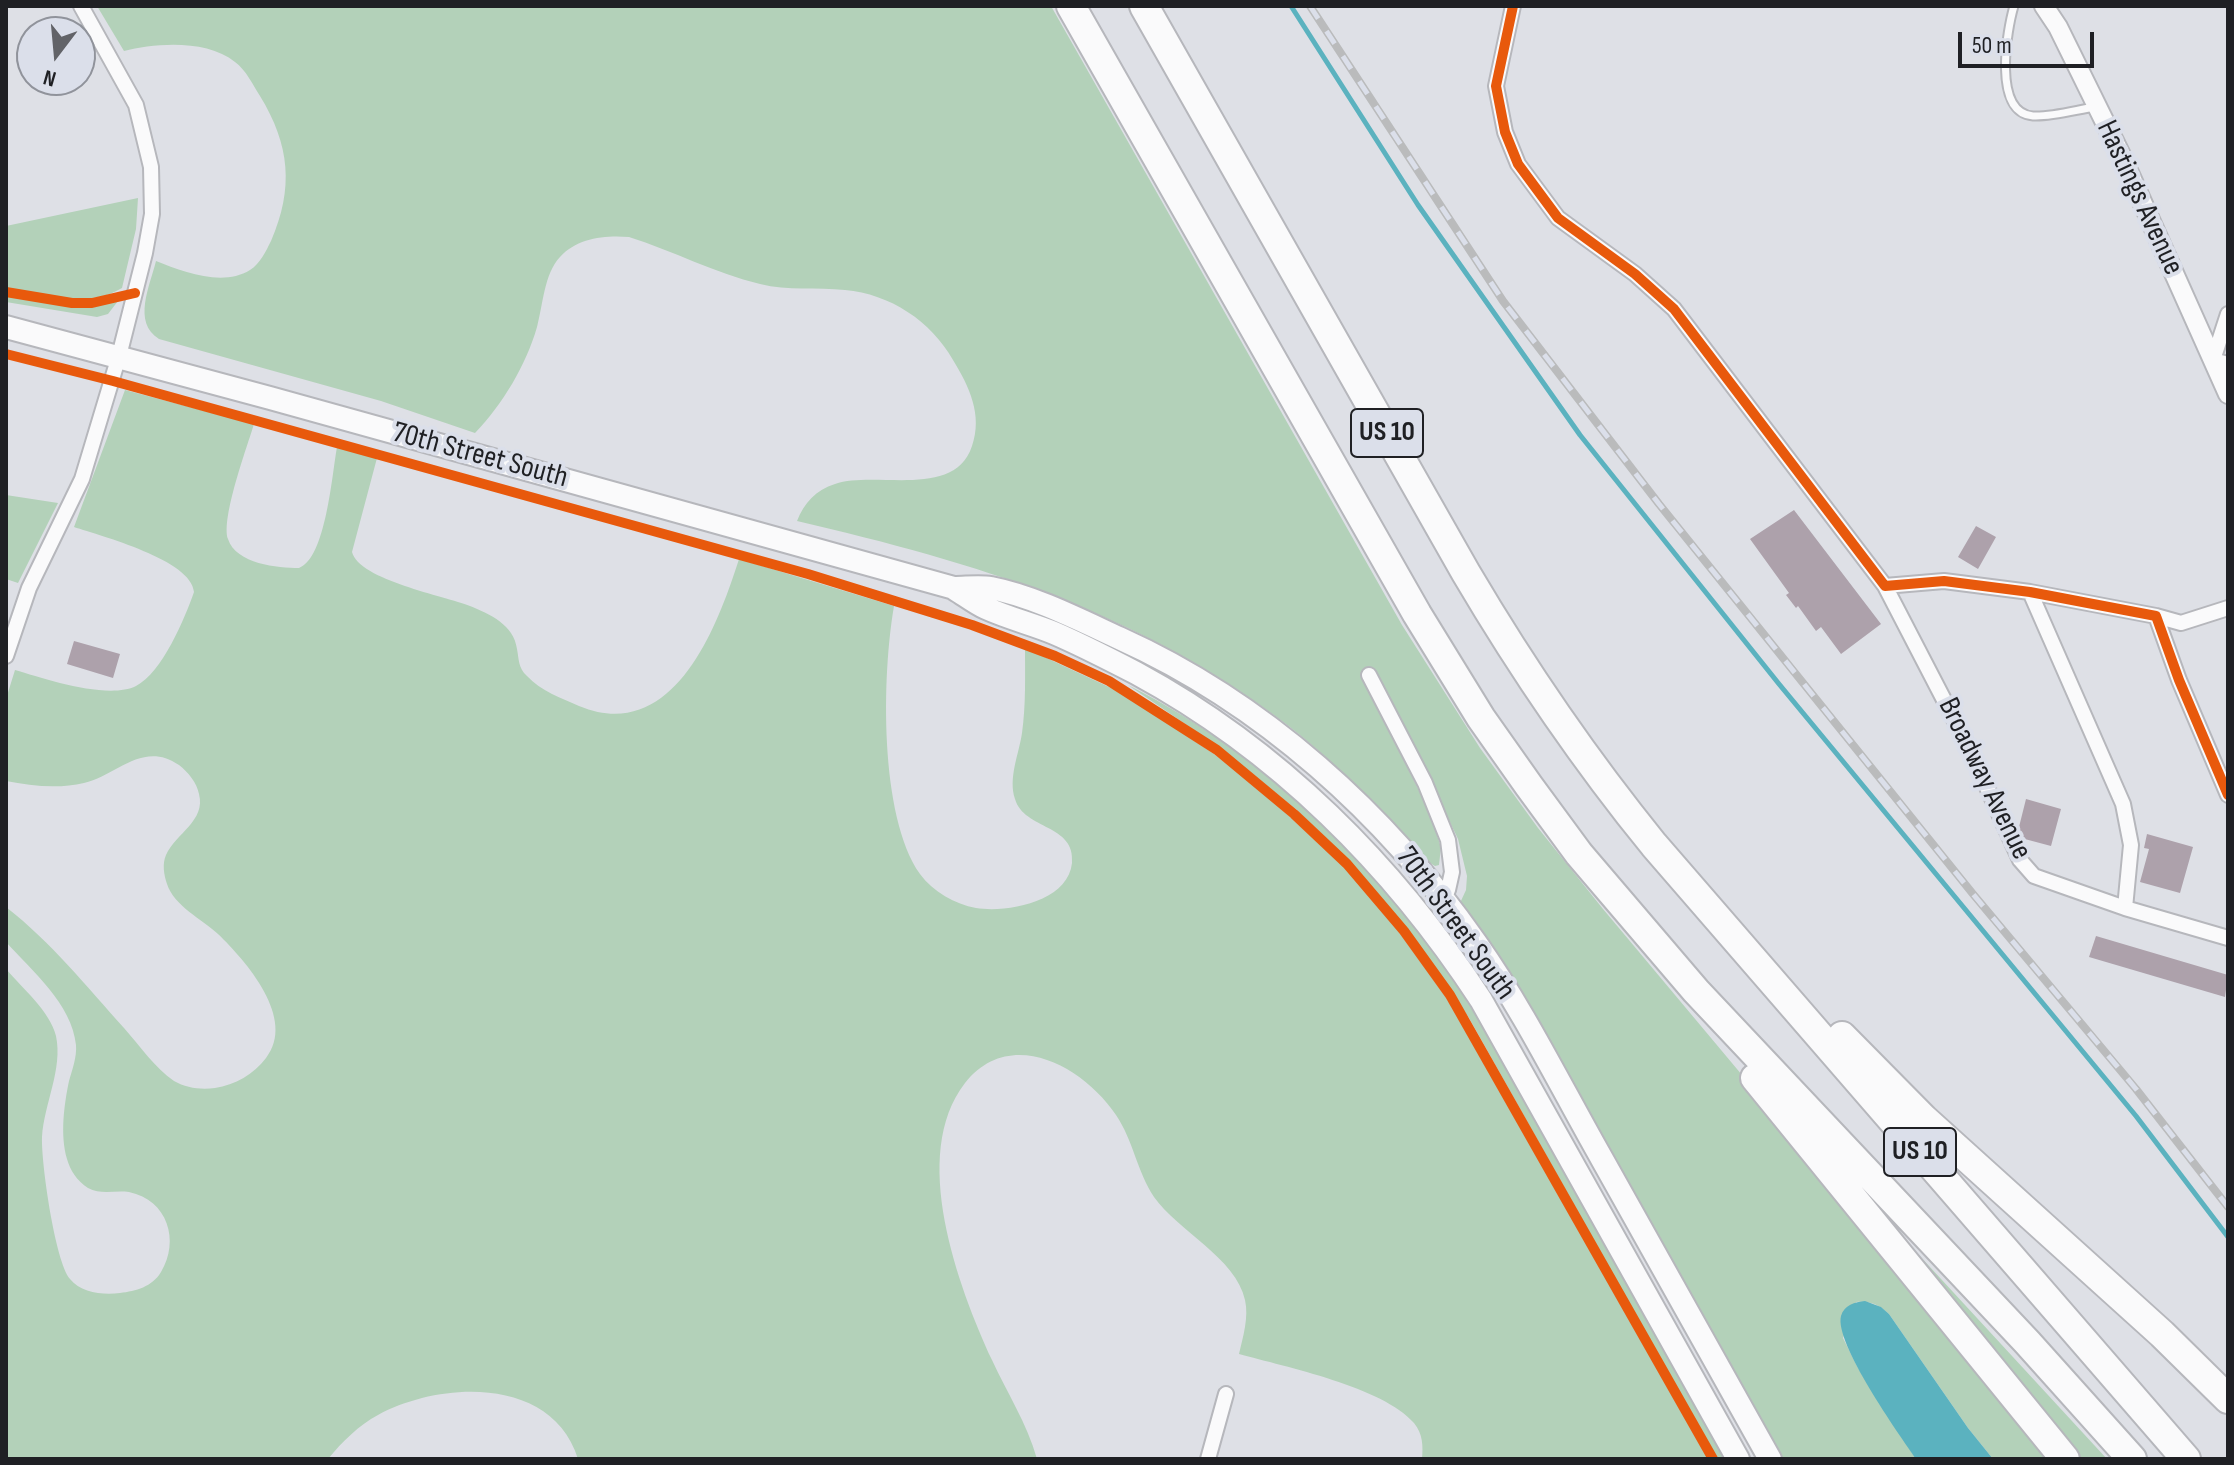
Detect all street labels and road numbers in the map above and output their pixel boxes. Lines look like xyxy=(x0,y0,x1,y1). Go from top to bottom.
street label: Hastings Avenue xyxy=(2088,115,2190,281)
road number: US 10 xyxy=(1351,409,1423,457)
street label: 70th Street South xyxy=(388,415,572,497)
street label: Broadway Avenue xyxy=(1929,692,2039,866)
street label: 70th Street South xyxy=(1388,841,1522,1007)
road number: US 10 xyxy=(1884,1128,1956,1176)

